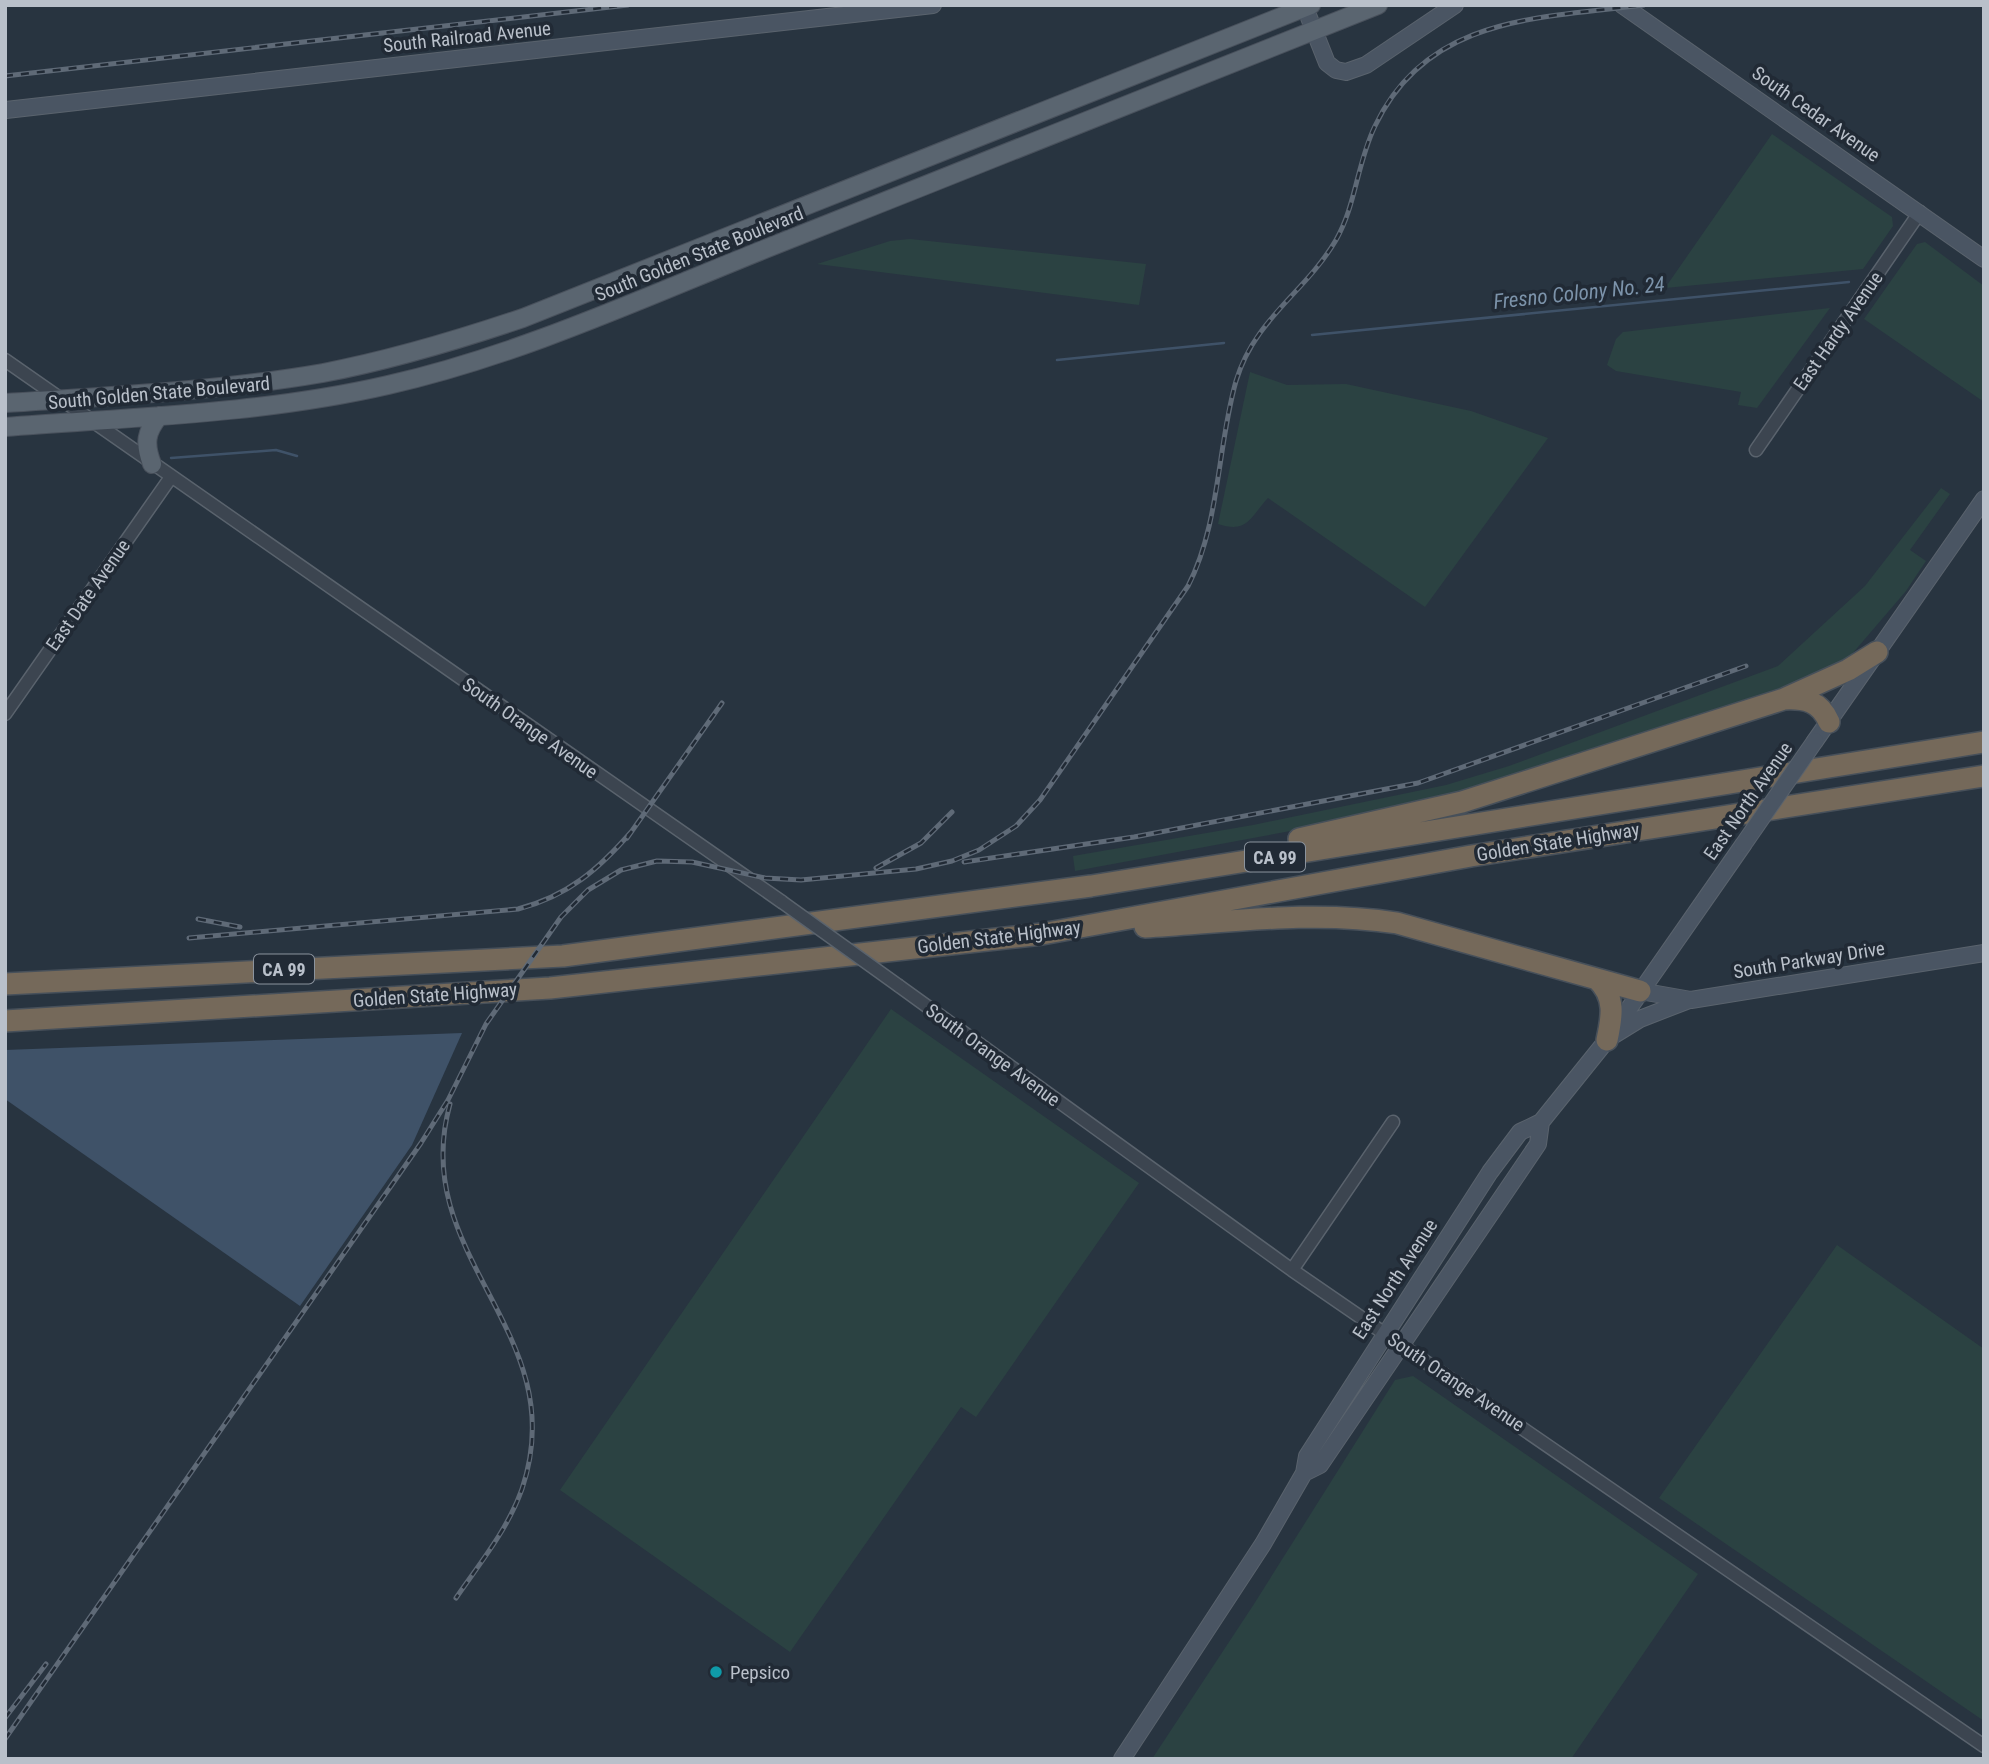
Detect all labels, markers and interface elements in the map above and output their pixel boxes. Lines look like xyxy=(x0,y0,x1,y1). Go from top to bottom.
street label: South Railroad Avenue xyxy=(382,17,552,57)
street label: South Cedar Avenue xyxy=(1748,61,1884,167)
street label: South Golden State Boulevard xyxy=(591,202,807,306)
street label: East Hardy Avenue xyxy=(1788,267,1888,395)
water label: Fresno Colony No. 24 xyxy=(1492,272,1666,314)
street label: South Golden State Boulevard xyxy=(47,372,271,414)
street label: East Date Avenue xyxy=(41,535,135,655)
street label: South Orange Avenue xyxy=(458,673,602,783)
street label: East North Avenue xyxy=(1699,738,1797,864)
street label: Golden State Highway xyxy=(1475,818,1641,866)
road number: CA 99 xyxy=(1245,842,1305,872)
street label: Golden State Highway xyxy=(916,916,1082,958)
street label: South Parkway Drive xyxy=(1732,937,1886,983)
road number: CA 99 xyxy=(254,954,314,984)
street label: Golden State Highway xyxy=(352,978,518,1012)
street label: South Orange Avenue xyxy=(921,999,1065,1111)
street label: East North Avenue xyxy=(1348,1215,1442,1343)
street label: South Orange Avenue xyxy=(1383,1328,1529,1436)
place label: Pepsico xyxy=(730,1661,790,1684)
marker: Pepsico xyxy=(708,1664,724,1680)

